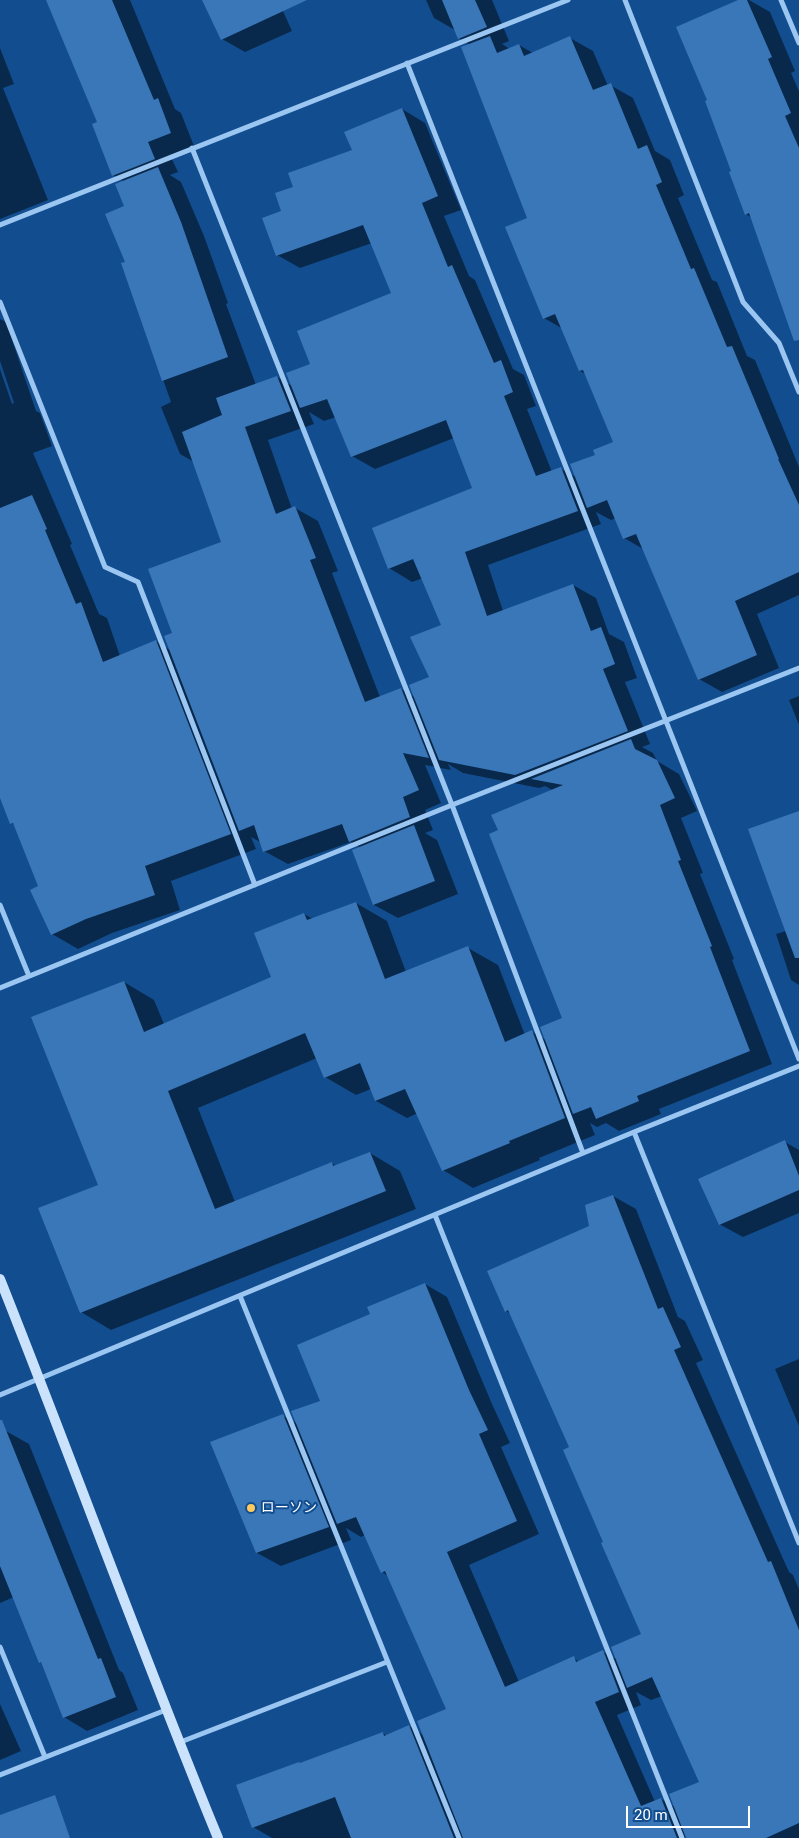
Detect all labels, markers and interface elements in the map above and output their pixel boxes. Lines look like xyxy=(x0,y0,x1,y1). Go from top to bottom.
place label: ローソン xyxy=(261,1500,317,1516)
marker: ローソン xyxy=(245,1502,257,1514)
scale bar xyxy=(629,1796,753,1828)
text: 20 m xyxy=(634,1806,668,1824)

